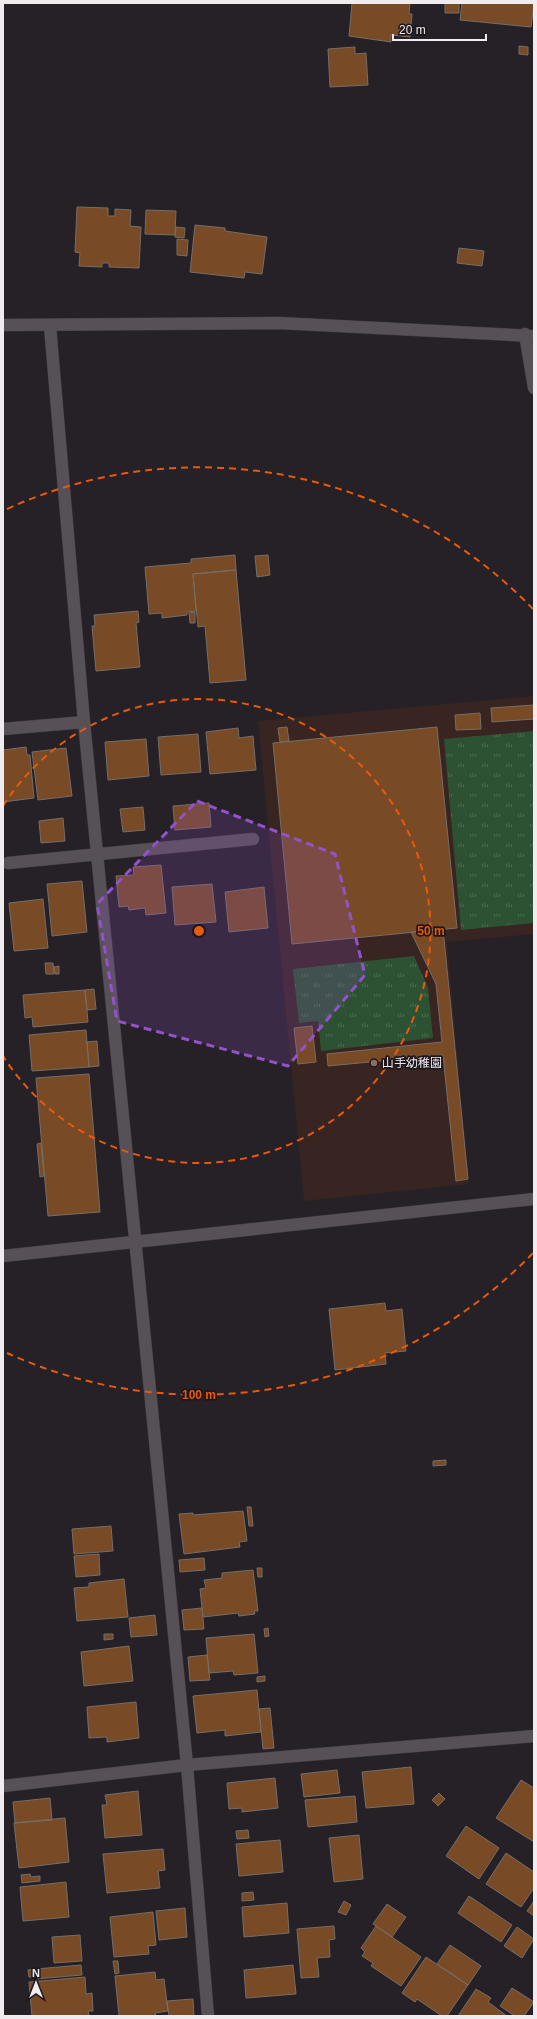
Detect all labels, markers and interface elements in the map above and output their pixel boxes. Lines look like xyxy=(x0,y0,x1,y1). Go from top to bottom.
scale bar xyxy=(393,16,486,42)
text: 20 m xyxy=(399,23,426,37)
centre of rings xyxy=(192,924,206,938)
text: 50 m xyxy=(417,924,445,938)
place label: 山手幼稚園 xyxy=(382,1056,442,1070)
marker: 山手幼稚園 xyxy=(369,1058,379,1068)
text: 100 m xyxy=(182,1388,216,1402)
north arrow xyxy=(16,1963,56,2003)
text: N xyxy=(32,1967,40,1979)

